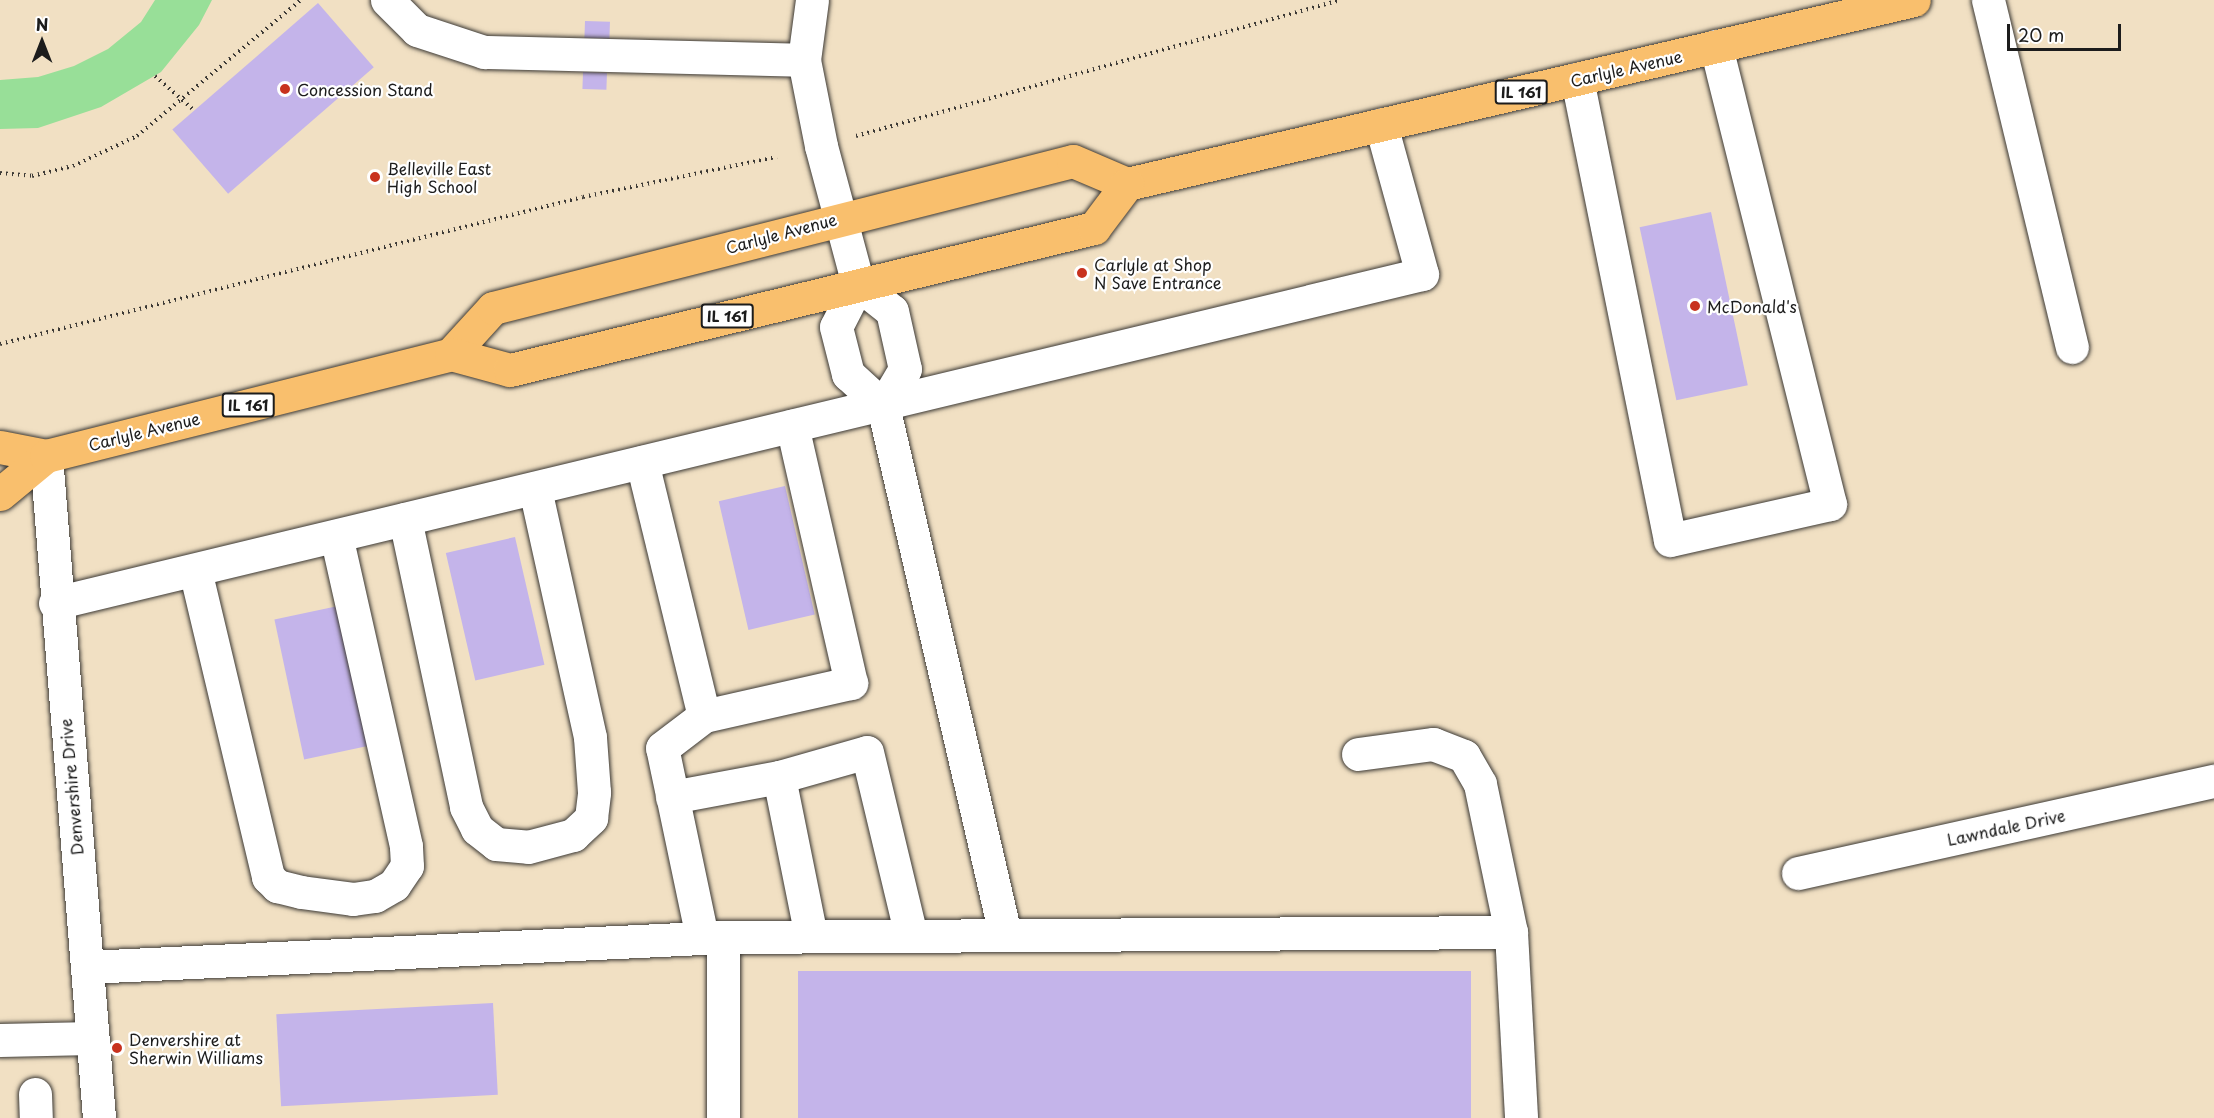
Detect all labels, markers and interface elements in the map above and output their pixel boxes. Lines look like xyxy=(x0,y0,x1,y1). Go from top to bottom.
north arrow xyxy=(12,12,72,72)
text: N xyxy=(36,12,48,36)
scale bar xyxy=(2010,12,2124,50)
text: 20 m xyxy=(2018,21,2064,48)
street label: Carlyle Avenue xyxy=(1568,46,1684,90)
place label: Concession Stand xyxy=(297,79,433,99)
road number: IL 161 xyxy=(1494,80,1548,104)
marker: Concession Stand xyxy=(278,82,292,96)
place label: Belleville East High School xyxy=(387,158,492,196)
marker: Belleville East High School xyxy=(368,170,382,184)
street label: Carlyle Avenue xyxy=(723,209,839,257)
place label: Carlyle at Shop N Save Entrance xyxy=(1094,254,1222,292)
marker: Carlyle at Shop N Save Entrance xyxy=(1075,266,1089,280)
place label: McDonald's xyxy=(1707,296,1797,316)
marker: McDonald's xyxy=(1688,299,1702,313)
road number: IL 161 xyxy=(700,304,754,328)
road number: IL 161 xyxy=(221,393,275,417)
street label: Carlyle Avenue xyxy=(86,408,202,454)
street label: Denvershire Drive xyxy=(55,718,87,856)
street label: Lawndale Drive xyxy=(1945,805,2067,849)
place label: Denvershire at Sherwin Williams xyxy=(129,1029,263,1067)
marker: Denvershire at Sherwin Williams xyxy=(110,1041,124,1055)

